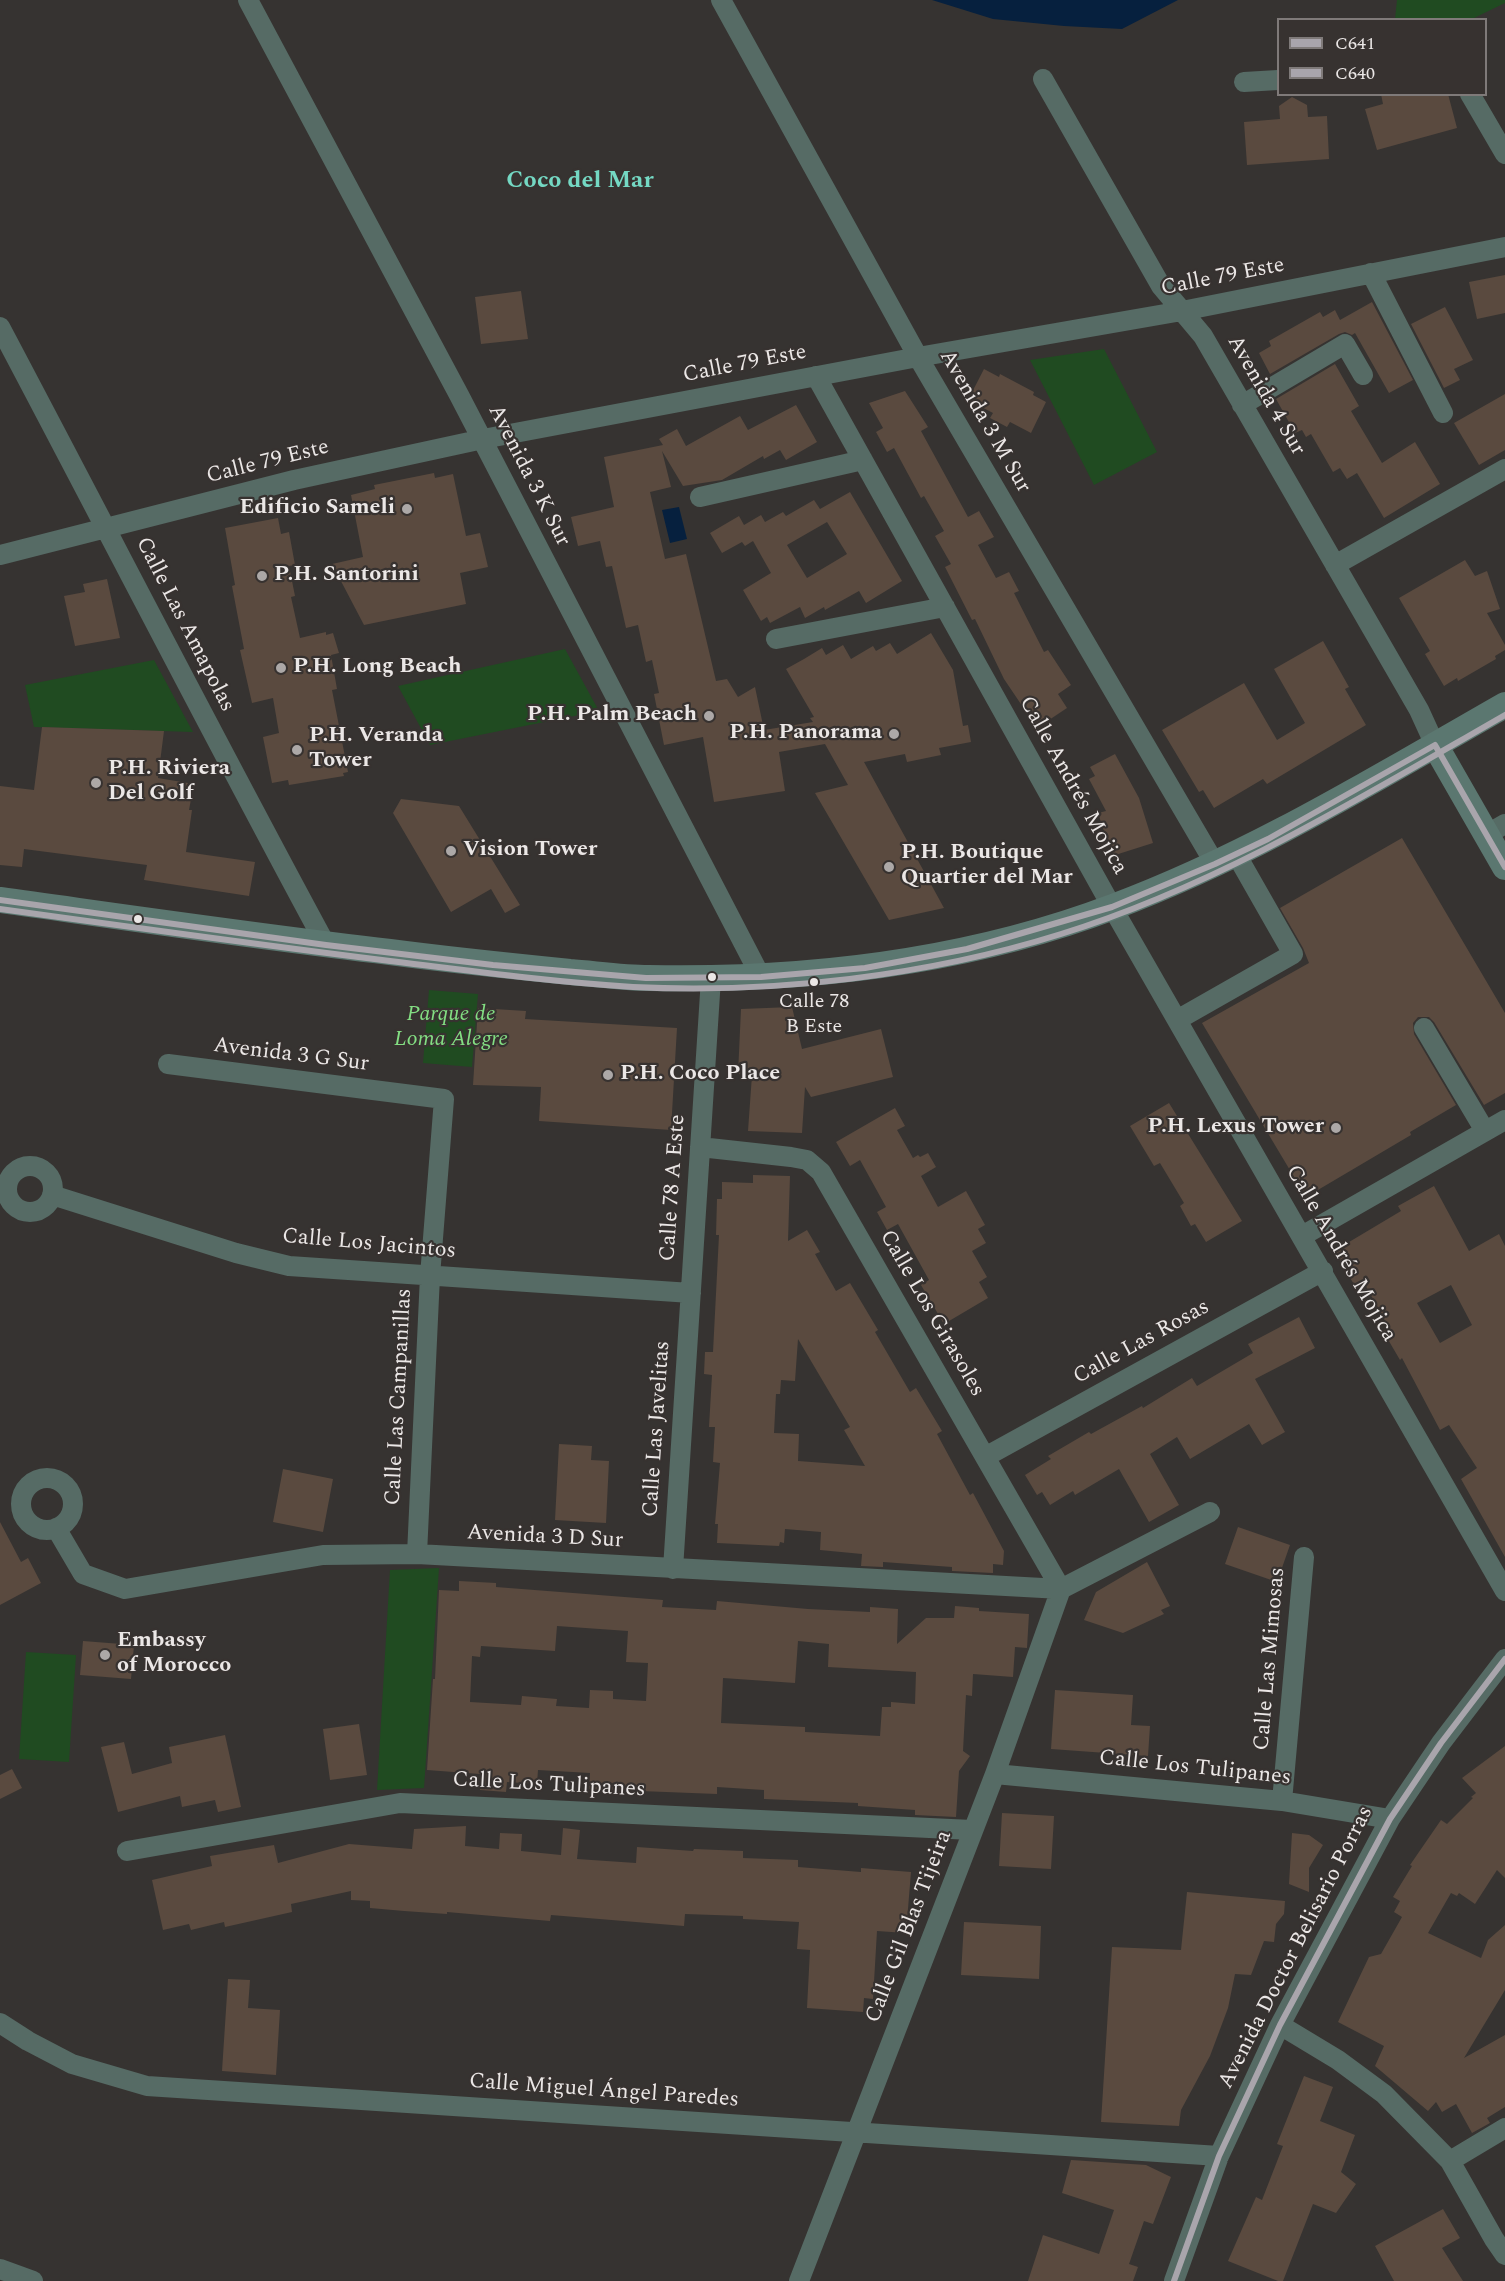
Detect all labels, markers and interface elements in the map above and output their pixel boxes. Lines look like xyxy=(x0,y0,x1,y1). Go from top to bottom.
legend xyxy=(1277,18,1487,96)
text: C641 xyxy=(1335,30,1375,57)
text: C640 xyxy=(1335,60,1375,87)
district label: Coco del Mar xyxy=(506,168,654,196)
street label: Calle 79 Este xyxy=(1159,253,1287,303)
street label: Avenida 4 Sur xyxy=(1220,331,1310,461)
street label: Calle 79 Este xyxy=(681,340,809,390)
street label: Avenida 3 M Sur xyxy=(932,346,1036,498)
street label: Avenida 3 K Sur xyxy=(481,401,575,551)
street label: Calle 79 Este xyxy=(204,435,332,491)
place label: Edificio Sameli xyxy=(240,496,395,522)
marker: Edificio Sameli xyxy=(400,502,414,516)
street label: Calle Las Amapolas xyxy=(129,533,239,717)
place label: P.H. Santorini xyxy=(274,563,419,589)
marker: P.H. Santorini xyxy=(255,569,269,583)
place label: P.H. Long Beach xyxy=(293,655,462,681)
marker: P.H. Long Beach xyxy=(274,661,288,675)
street label: Calle Andrés Mojica xyxy=(1012,692,1132,880)
place label: P.H. Palm Beach xyxy=(527,703,697,729)
marker: P.H. Palm Beach xyxy=(702,709,716,723)
place label: P.H. Panorama xyxy=(729,721,882,747)
place label: P.H. Veranda Tower xyxy=(309,724,443,776)
marker: P.H. Panorama xyxy=(887,727,901,741)
marker: P.H. Veranda Tower xyxy=(290,743,304,757)
place label: P.H. Riviera Del Golf xyxy=(108,757,230,808)
marker: P.H. Riviera Del Golf xyxy=(89,776,103,790)
place label: Vision Tower xyxy=(463,838,597,864)
place label: P.H. Boutique Quartier del Mar xyxy=(901,841,1073,892)
marker: Vision Tower xyxy=(444,844,458,858)
marker: P.H. Boutique Quartier del Mar xyxy=(882,860,896,874)
unlabelled marker xyxy=(132,913,144,925)
unlabelled marker xyxy=(706,971,718,983)
marker: Calle 78 B Este xyxy=(808,976,820,988)
place label: Calle 78 B Este xyxy=(779,991,849,1038)
park label: Parque de Loma Alegre xyxy=(394,1003,508,1054)
street label: Avenida 3 G Sur xyxy=(212,1033,370,1079)
place label: P.H. Coco Place xyxy=(620,1062,780,1088)
marker: P.H. Coco Place xyxy=(601,1068,615,1082)
street label: Calle 78 A Este xyxy=(656,1114,692,1262)
place label: P.H. Lexus Tower xyxy=(1148,1115,1324,1141)
marker: P.H. Lexus Tower xyxy=(1329,1121,1343,1135)
street label: Calle Andrés Mojica xyxy=(1279,1161,1401,1347)
street label: Calle Los Jacintos xyxy=(281,1224,457,1266)
street label: Calle Los Girasoles xyxy=(873,1226,989,1402)
street label: Calle Las Campanillas xyxy=(381,1288,419,1506)
street label: Calle Las Rosas xyxy=(1069,1295,1215,1391)
street label: Calle Las Javelitas xyxy=(639,1340,677,1518)
street label: Avenida 3 D Sur xyxy=(466,1521,624,1555)
street label: Calle Las Mimosas xyxy=(1250,1566,1292,1752)
place label: Embassy of Morocco xyxy=(117,1629,231,1681)
marker: Embassy of Morocco xyxy=(98,1648,112,1662)
street label: Calle Los Tulipanes xyxy=(1098,1746,1292,1792)
street label: Calle Los Tulipanes xyxy=(452,1768,646,1804)
street label: Avenida Doctor Belisario Porras xyxy=(1214,1802,1380,2094)
street label: Calle Gil Blas Tijeira xyxy=(861,1827,959,2027)
street label: Calle Miguel Ángel Paredes xyxy=(468,2069,740,2115)

